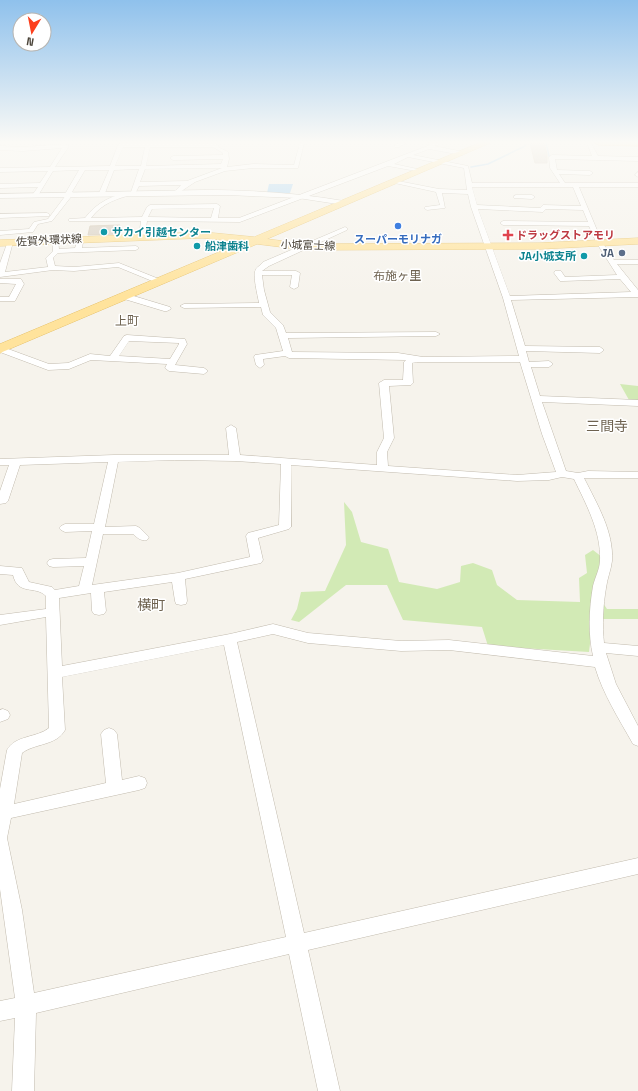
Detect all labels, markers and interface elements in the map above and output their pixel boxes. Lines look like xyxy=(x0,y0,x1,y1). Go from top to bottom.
north arrow xyxy=(12,12,52,52)
text: N xyxy=(25,34,35,49)
marker: スーパーモリナガ xyxy=(393,221,403,231)
place label: サカイ引越センター xyxy=(112,225,211,239)
marker: サカイ引越センター xyxy=(99,227,109,237)
place label: ドラッグストアモリ xyxy=(516,228,615,242)
marker: ドラッグストアモリ xyxy=(503,230,513,240)
street label: 佐賀外環状線 xyxy=(16,231,82,249)
place label: スーパーモリナガ xyxy=(354,232,442,246)
street label: 小城富士線 xyxy=(280,237,336,253)
place label: 船津歯科 xyxy=(205,239,249,253)
marker: 船津歯科 xyxy=(192,241,202,251)
place label: JA xyxy=(601,246,614,260)
marker: JA xyxy=(617,248,627,258)
place label: JA小城支所 xyxy=(519,249,576,263)
marker: JA小城支所 xyxy=(579,251,589,261)
district label: 布施ヶ里 xyxy=(373,268,421,284)
district label: 上町 xyxy=(115,313,139,329)
district label: 三間寺 xyxy=(586,417,628,435)
district label: 横町 xyxy=(137,596,165,614)

